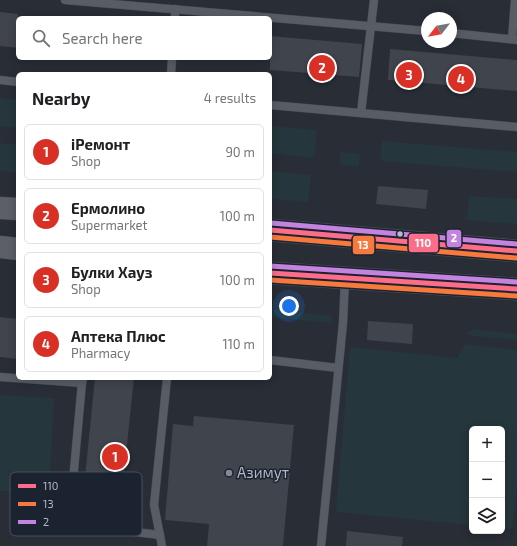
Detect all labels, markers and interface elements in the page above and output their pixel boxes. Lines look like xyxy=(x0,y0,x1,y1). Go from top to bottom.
north arrow xyxy=(421,12,457,48)
search box xyxy=(16,16,272,60)
icon: search xyxy=(30,27,52,49)
text: Search here xyxy=(62,29,143,47)
pin: 2 xyxy=(309,53,335,83)
pin: 3 xyxy=(396,60,422,90)
pin: 4 xyxy=(448,64,474,94)
text: Nearby xyxy=(32,88,90,108)
text: 4 results xyxy=(204,90,256,106)
text: iРемонт xyxy=(71,135,130,153)
text: 1 xyxy=(43,144,49,160)
text: 90 m xyxy=(225,144,255,160)
text: Shop xyxy=(71,153,101,169)
text: Ермолино xyxy=(71,199,145,217)
text: 2 xyxy=(42,208,50,224)
text: 100 m xyxy=(220,208,255,224)
text: Supermarket xyxy=(71,217,148,233)
unlabelled marker xyxy=(395,229,405,239)
line badge: 2 xyxy=(446,229,462,248)
text: 2 xyxy=(451,231,457,244)
line badge: 110 xyxy=(408,233,439,253)
line badge: 13 xyxy=(352,235,375,255)
text: 110 xyxy=(415,236,431,249)
text: 13 xyxy=(358,238,369,251)
text: Булки Хауз xyxy=(71,263,152,281)
text: 3 xyxy=(42,272,50,288)
text: 100 m xyxy=(220,272,255,288)
text: Shop xyxy=(71,281,101,297)
your location xyxy=(279,296,299,316)
text: Аптека Плюс xyxy=(71,327,166,345)
text: 4 xyxy=(42,336,50,352)
text: 110 m xyxy=(223,336,255,352)
text: Pharmacy xyxy=(71,345,130,361)
map controls xyxy=(469,426,505,534)
button: + xyxy=(469,426,505,462)
pin: 1 xyxy=(102,442,128,472)
button: − xyxy=(469,462,505,498)
place label: Азимут xyxy=(237,463,289,482)
marker: Азимут xyxy=(224,468,234,478)
legend xyxy=(10,472,142,536)
text: 110 xyxy=(43,479,58,492)
text: 13 xyxy=(43,497,54,510)
button: layers xyxy=(469,498,505,534)
text: 2 xyxy=(43,515,49,528)

